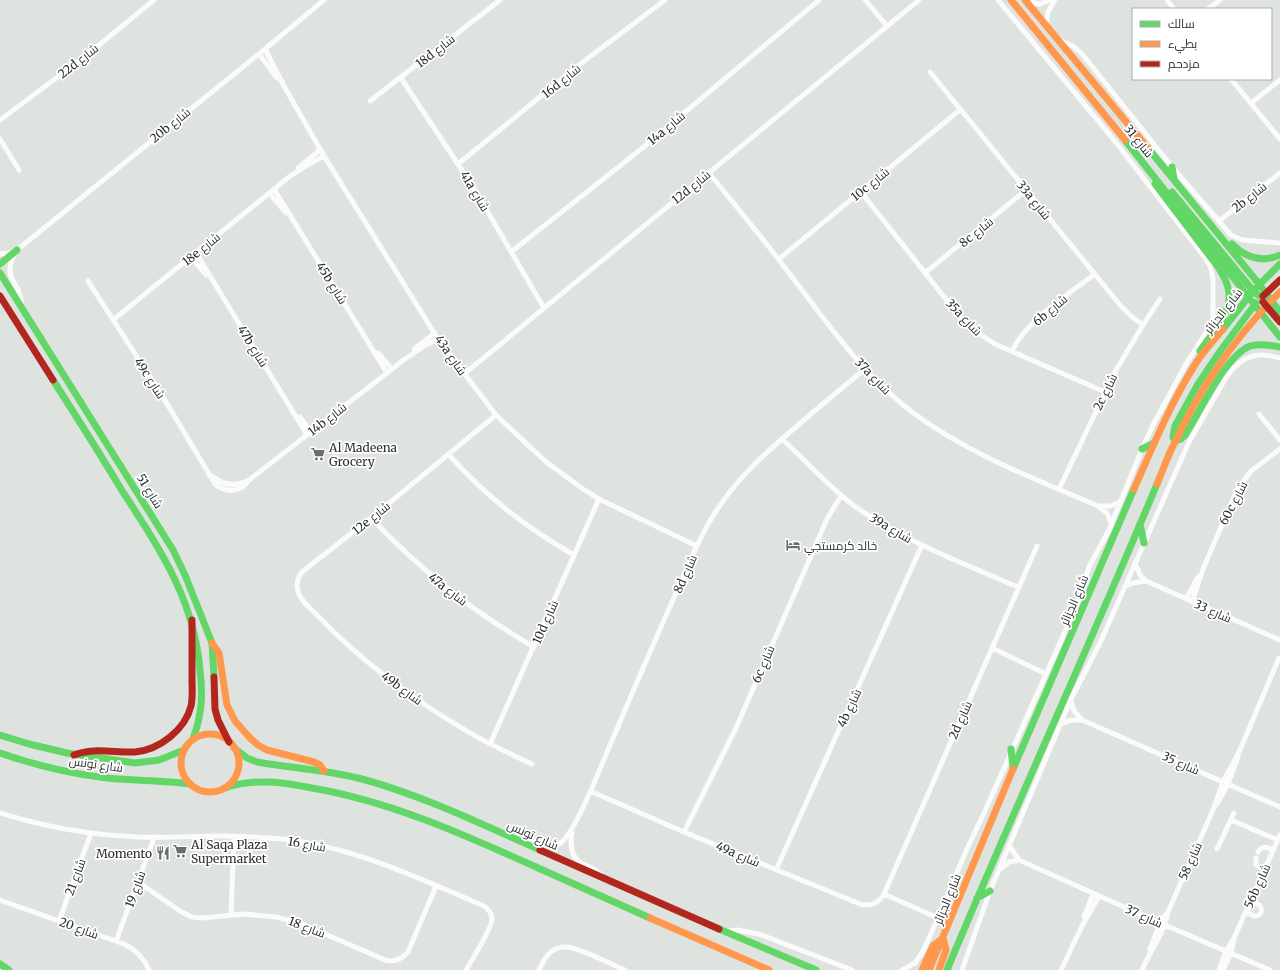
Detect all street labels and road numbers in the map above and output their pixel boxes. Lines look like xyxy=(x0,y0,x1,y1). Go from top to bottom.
street label: 18d شارع xyxy=(412,31,458,72)
street label: 22d شارع xyxy=(55,40,102,82)
street label: 16d شارع xyxy=(538,61,584,102)
street label: 20b شارع xyxy=(147,104,194,147)
street label: 14a شارع xyxy=(644,108,689,149)
street label: شارع 31 xyxy=(1120,122,1157,161)
street label: 10c شارع xyxy=(848,164,893,205)
street label: 12d شارع xyxy=(669,167,714,208)
street label: 41a شارع xyxy=(456,168,493,215)
street label: 33a شارع xyxy=(1013,178,1054,223)
street label: 2b شارع xyxy=(1229,179,1270,216)
street label: 8c شارع xyxy=(956,214,997,251)
street label: 18e شارع xyxy=(179,229,224,270)
street label: 45b شارع xyxy=(312,259,351,307)
street label: شارع الجزائر xyxy=(1200,285,1246,338)
street label: 6b شارع xyxy=(1030,291,1071,330)
street label: 35a شارع xyxy=(942,295,985,339)
street label: 47b شارع xyxy=(234,322,272,370)
street label: 43a شارع xyxy=(431,332,470,379)
street label: 37a شارع xyxy=(851,354,894,398)
street label: 49c شارع xyxy=(130,355,169,402)
street label: 2c شارع xyxy=(1090,371,1121,413)
street label: 14b شارع xyxy=(305,399,350,440)
street label: شارع 51 xyxy=(133,471,166,512)
street label: 60c شارع xyxy=(1216,478,1251,528)
street label: 12e شارع xyxy=(349,498,394,539)
street label: 39a شارع xyxy=(867,510,915,547)
street label: 8d شارع xyxy=(670,552,701,596)
street label: 47a شارع xyxy=(425,569,470,610)
street label: شارع الجزائر xyxy=(1056,572,1092,629)
street label: شارع 33 xyxy=(1192,596,1234,627)
street label: 10d شارع xyxy=(529,598,562,647)
street label: 6c شارع xyxy=(748,643,779,686)
street label: 49b شارع xyxy=(378,668,426,709)
street label: 4b شارع xyxy=(834,686,865,730)
street label: 2d شارع xyxy=(945,698,976,742)
street label: شارع 35 xyxy=(1160,748,1202,779)
street label: شارع تونس xyxy=(68,753,124,776)
street label: شارع تونس xyxy=(505,817,561,854)
street label: شارع 16 xyxy=(287,833,327,856)
street label: 49a شارع xyxy=(713,838,762,871)
street label: شارع 58 xyxy=(1175,840,1206,883)
street label: شارع 21 xyxy=(61,856,90,898)
street label: 56b شارع xyxy=(1241,861,1274,911)
street label: شارع 19 xyxy=(121,868,150,910)
street label: شارع الجزائر xyxy=(930,871,965,928)
street label: شارع 37 xyxy=(1123,901,1165,932)
street label: شارع 18 xyxy=(286,913,328,942)
street label: شارع 20 xyxy=(57,914,101,943)

